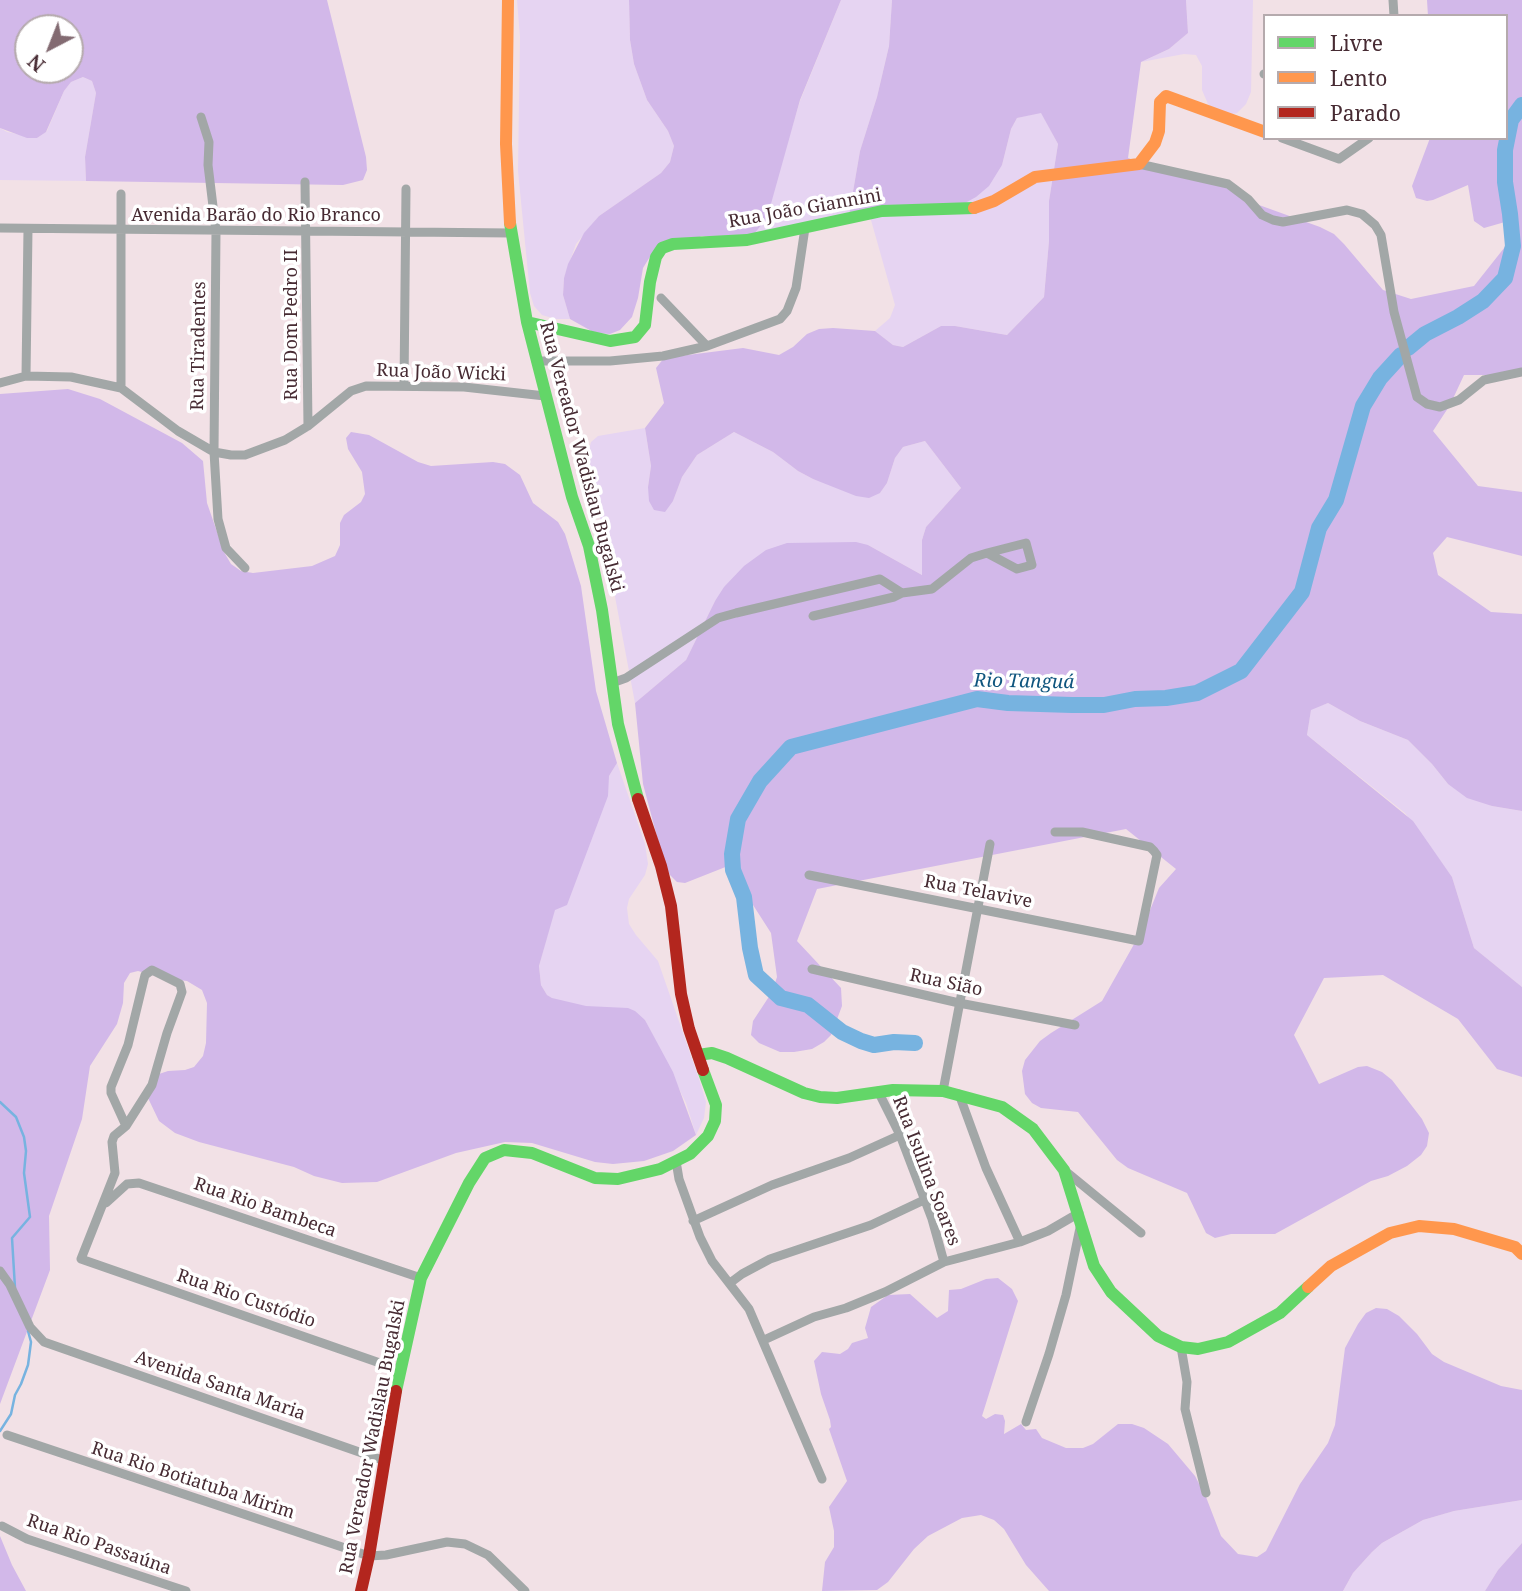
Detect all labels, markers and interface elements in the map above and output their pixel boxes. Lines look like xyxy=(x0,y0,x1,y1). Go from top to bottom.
north arrow xyxy=(14,14,84,84)
legend xyxy=(1263,14,1508,140)
text: Livre xyxy=(1330,29,1383,57)
text: N xyxy=(22,48,51,78)
text: Lento xyxy=(1330,64,1387,92)
text: Parado xyxy=(1330,99,1401,127)
street label: Rua João Giannini xyxy=(727,185,883,233)
street label: Avenida Barão do Rio Branco xyxy=(131,205,381,227)
street label: Rua Dom Pedro II xyxy=(281,249,303,401)
street label: Rua Tiradentes xyxy=(187,281,211,411)
street label: Rua Vereador Wadislau Bugalski xyxy=(534,319,628,595)
street label: Rua João Wicki xyxy=(376,360,506,386)
water label: Rio Tanguá xyxy=(973,670,1075,694)
street label: Rua Telavive xyxy=(922,871,1034,913)
street label: Rua Sião xyxy=(908,965,984,1001)
street label: Rua Isulina Soares xyxy=(888,1093,964,1249)
street label: Rua Rio Bambeca xyxy=(191,1173,339,1243)
street label: Rua Rio Custódio xyxy=(174,1265,318,1333)
street label: Rua Vereador Wadislau Bugalski xyxy=(336,1298,410,1576)
street label: Avenida Santa Maria xyxy=(132,1347,308,1425)
street label: Rua Rio Botiatuba Mirim xyxy=(89,1438,297,1524)
street label: Rua Rio Passaúna xyxy=(24,1510,174,1580)

